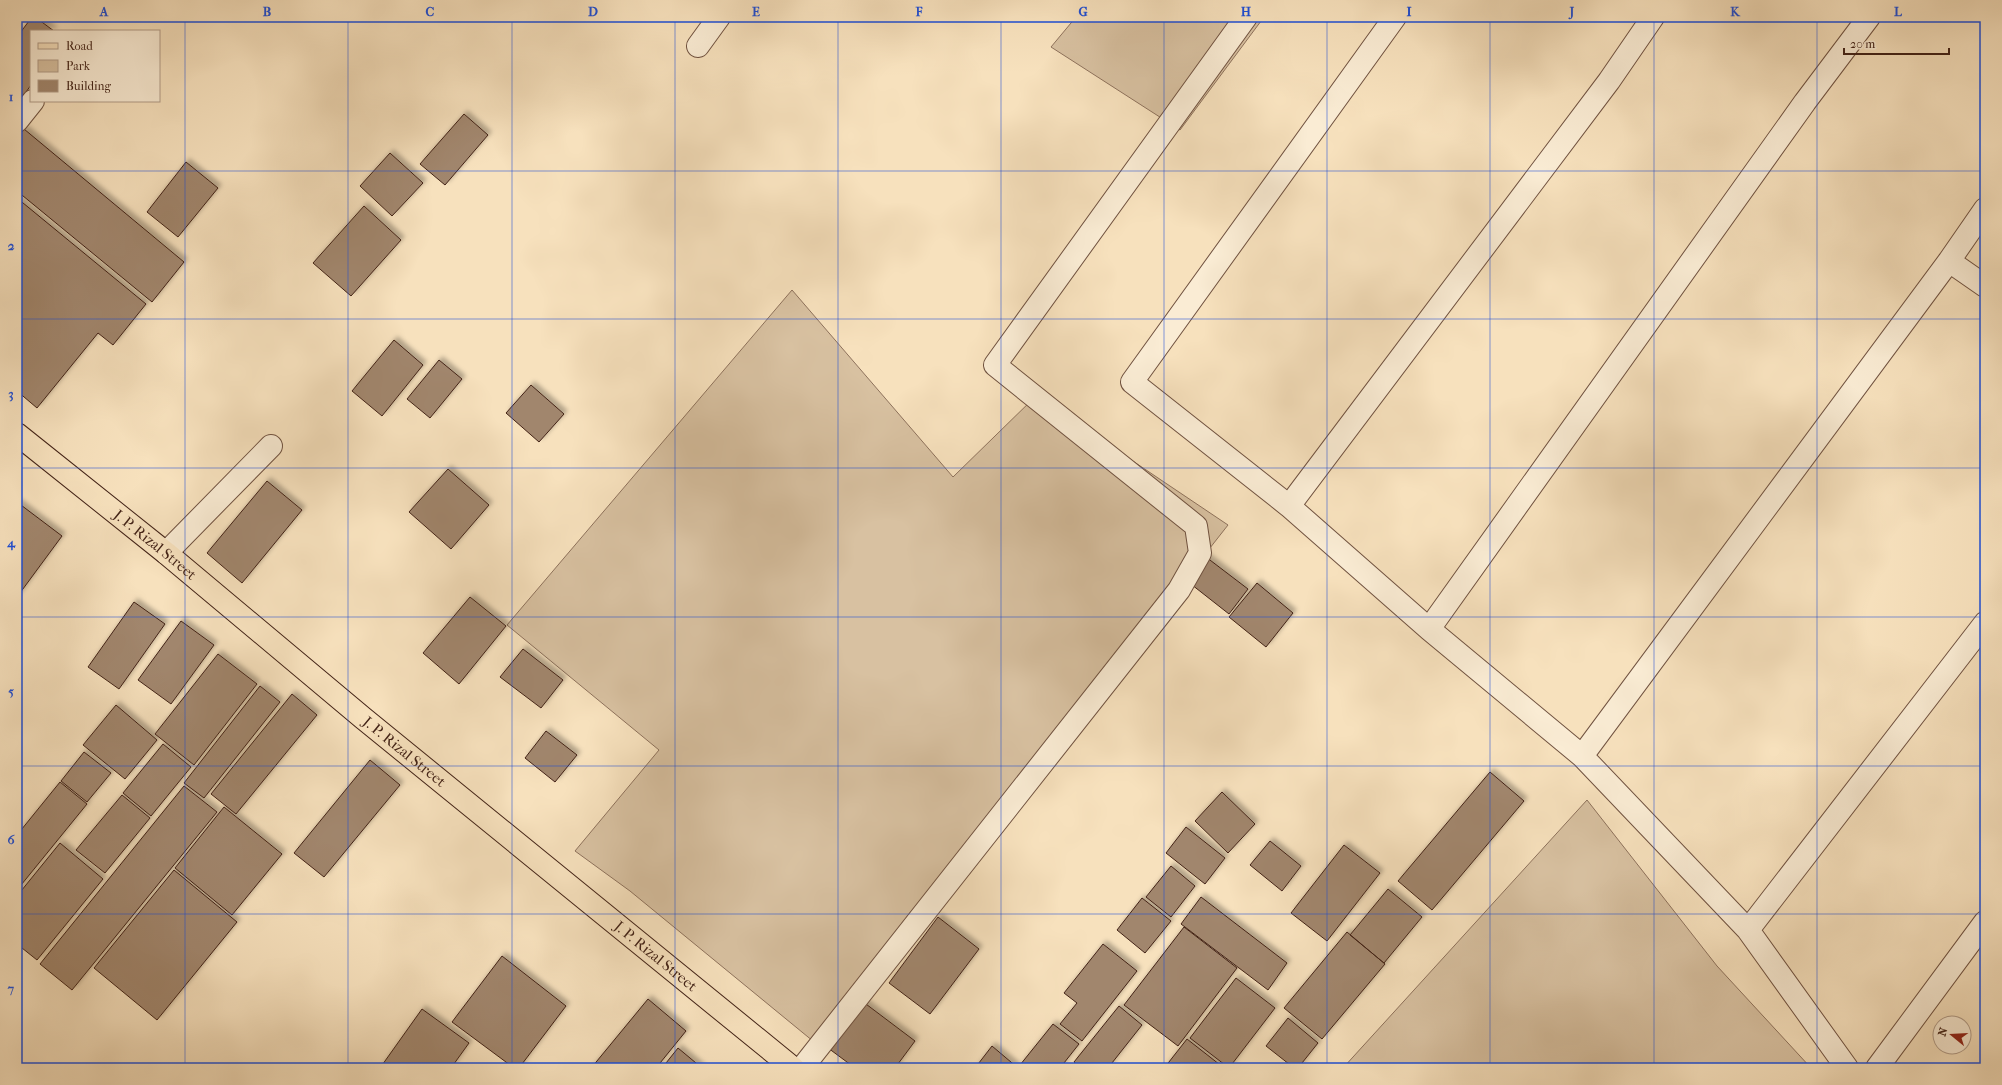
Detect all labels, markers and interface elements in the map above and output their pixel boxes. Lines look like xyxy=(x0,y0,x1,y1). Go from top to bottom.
text: A xyxy=(99,4,109,19)
text: B xyxy=(263,4,272,19)
text: C xyxy=(426,4,435,19)
text: D xyxy=(588,4,598,19)
text: E xyxy=(752,4,760,19)
text: F xyxy=(915,4,923,19)
text: G xyxy=(1078,4,1088,19)
text: H xyxy=(1241,4,1252,19)
text: I xyxy=(1406,4,1412,19)
text: J xyxy=(1568,4,1575,20)
text: K xyxy=(1730,4,1741,19)
text: L xyxy=(1894,4,1903,19)
legend xyxy=(30,30,160,102)
scale bar xyxy=(1844,30,1949,56)
text: 20 m xyxy=(1850,37,1875,51)
text: Road xyxy=(66,39,93,53)
text: Park xyxy=(66,59,91,73)
text: Building xyxy=(66,79,111,93)
text: 1 xyxy=(9,89,14,104)
text: 2 xyxy=(8,238,15,253)
text: 3 xyxy=(8,386,14,402)
street label: J. P. Rizal Street xyxy=(109,505,201,584)
text: 4 xyxy=(6,535,16,551)
text: 5 xyxy=(8,684,14,699)
street label: J. P. Rizal Street xyxy=(359,712,450,791)
text: 6 xyxy=(7,832,15,847)
street label: J. P. Rizal Street xyxy=(610,917,701,996)
text: 7 xyxy=(7,981,15,996)
north arrow xyxy=(1932,1015,1972,1055)
text: N xyxy=(1935,1025,1951,1038)

